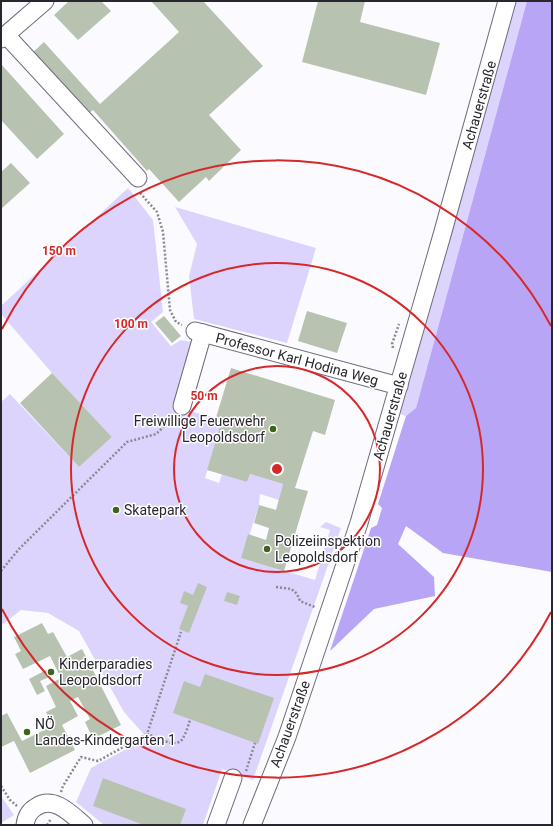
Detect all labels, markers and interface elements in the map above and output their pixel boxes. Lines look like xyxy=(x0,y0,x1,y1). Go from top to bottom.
street label: Achauerstraße xyxy=(459,59,499,151)
text: 150 m xyxy=(42,244,76,258)
text: 100 m xyxy=(114,317,148,331)
street label: Professor Karl Hodina Weg xyxy=(214,330,380,388)
street label: Achauerstraße xyxy=(370,370,410,462)
text: 50 m xyxy=(190,389,218,403)
place label: Freiwillige Feuerwehr Leopoldsdorf xyxy=(134,413,265,445)
marker: Freiwillige Feuerwehr Leopoldsdorf xyxy=(268,424,278,434)
centre of rings xyxy=(270,462,284,476)
place label: Skatepark xyxy=(124,502,187,518)
marker: Skatepark xyxy=(111,505,121,515)
place label: Polizeiinspektion Leopoldsdorf xyxy=(275,533,381,565)
marker: Polizeiinspektion Leopoldsdorf xyxy=(262,544,272,554)
place label: Kinderparadies Leopoldsdorf xyxy=(59,656,153,688)
marker: Kinderparadies Leopoldsdorf xyxy=(46,667,56,677)
street label: Achauerstraße xyxy=(267,678,313,770)
place label: NÖ Landes-Kindergarten 1 xyxy=(35,716,176,748)
marker: NÖ Landes-Kindergarten 1 xyxy=(22,727,32,737)

